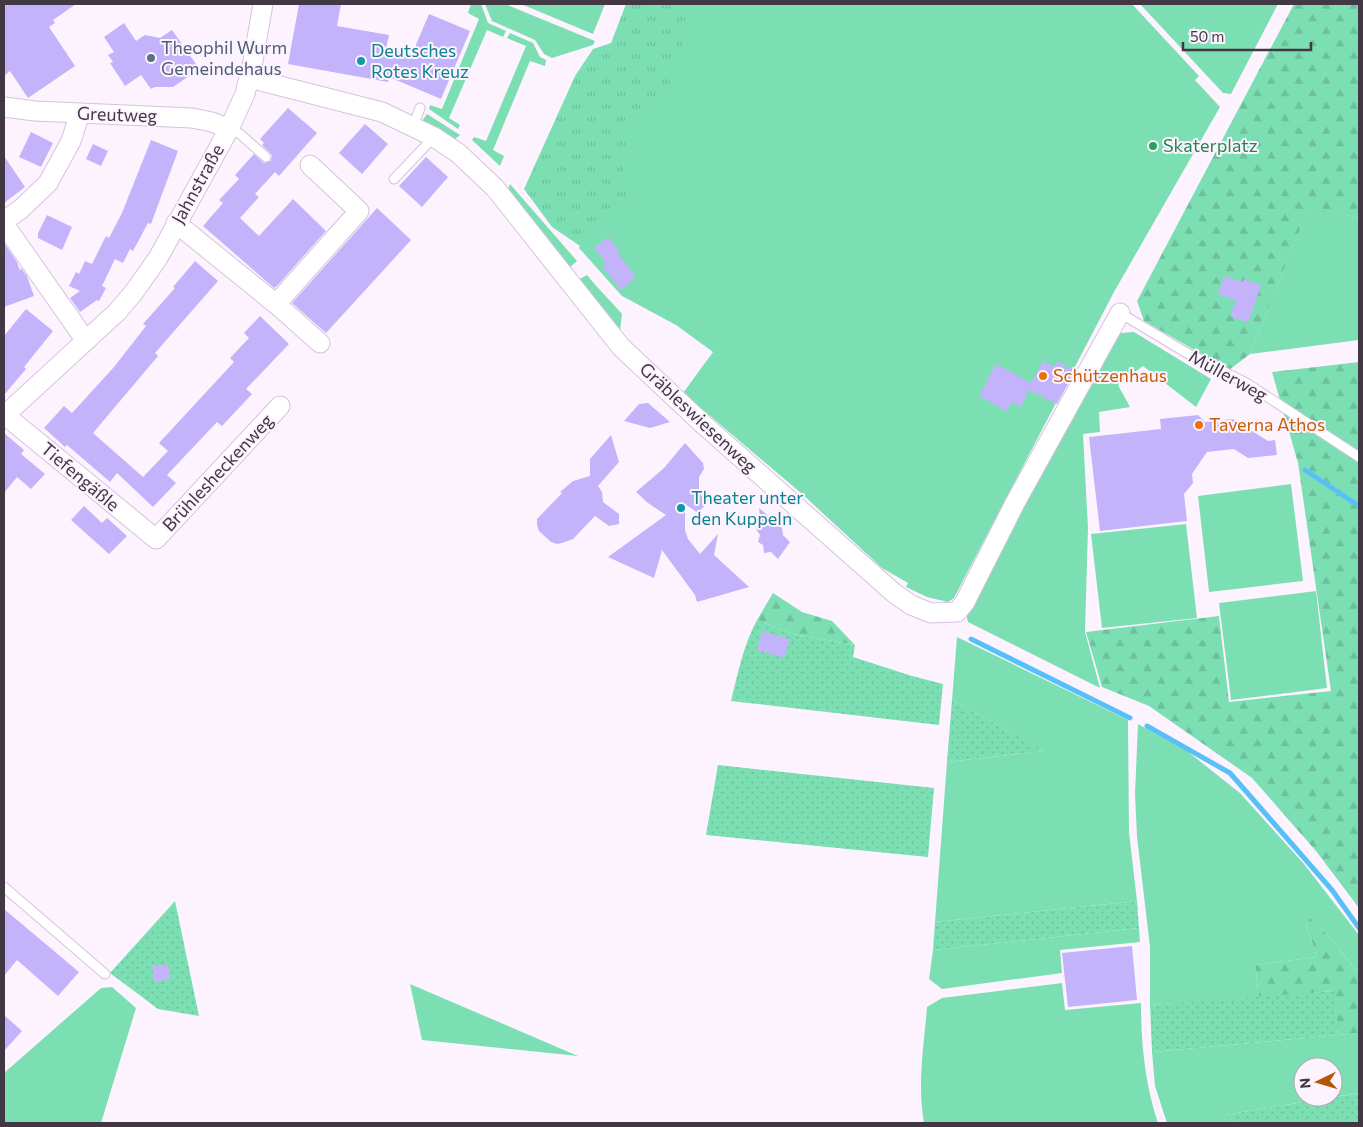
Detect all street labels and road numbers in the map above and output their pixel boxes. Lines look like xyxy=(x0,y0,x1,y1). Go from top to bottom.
street label: Greutweg xyxy=(77,102,158,126)
street label: Jahnstraße xyxy=(166,140,228,227)
street label: Müllerweg xyxy=(1185,345,1272,406)
street label: Gräbleswiesenweg xyxy=(636,357,762,477)
street label: Brühlesheckenweg xyxy=(157,409,277,536)
street label: Tiefengäßle xyxy=(37,437,124,515)

